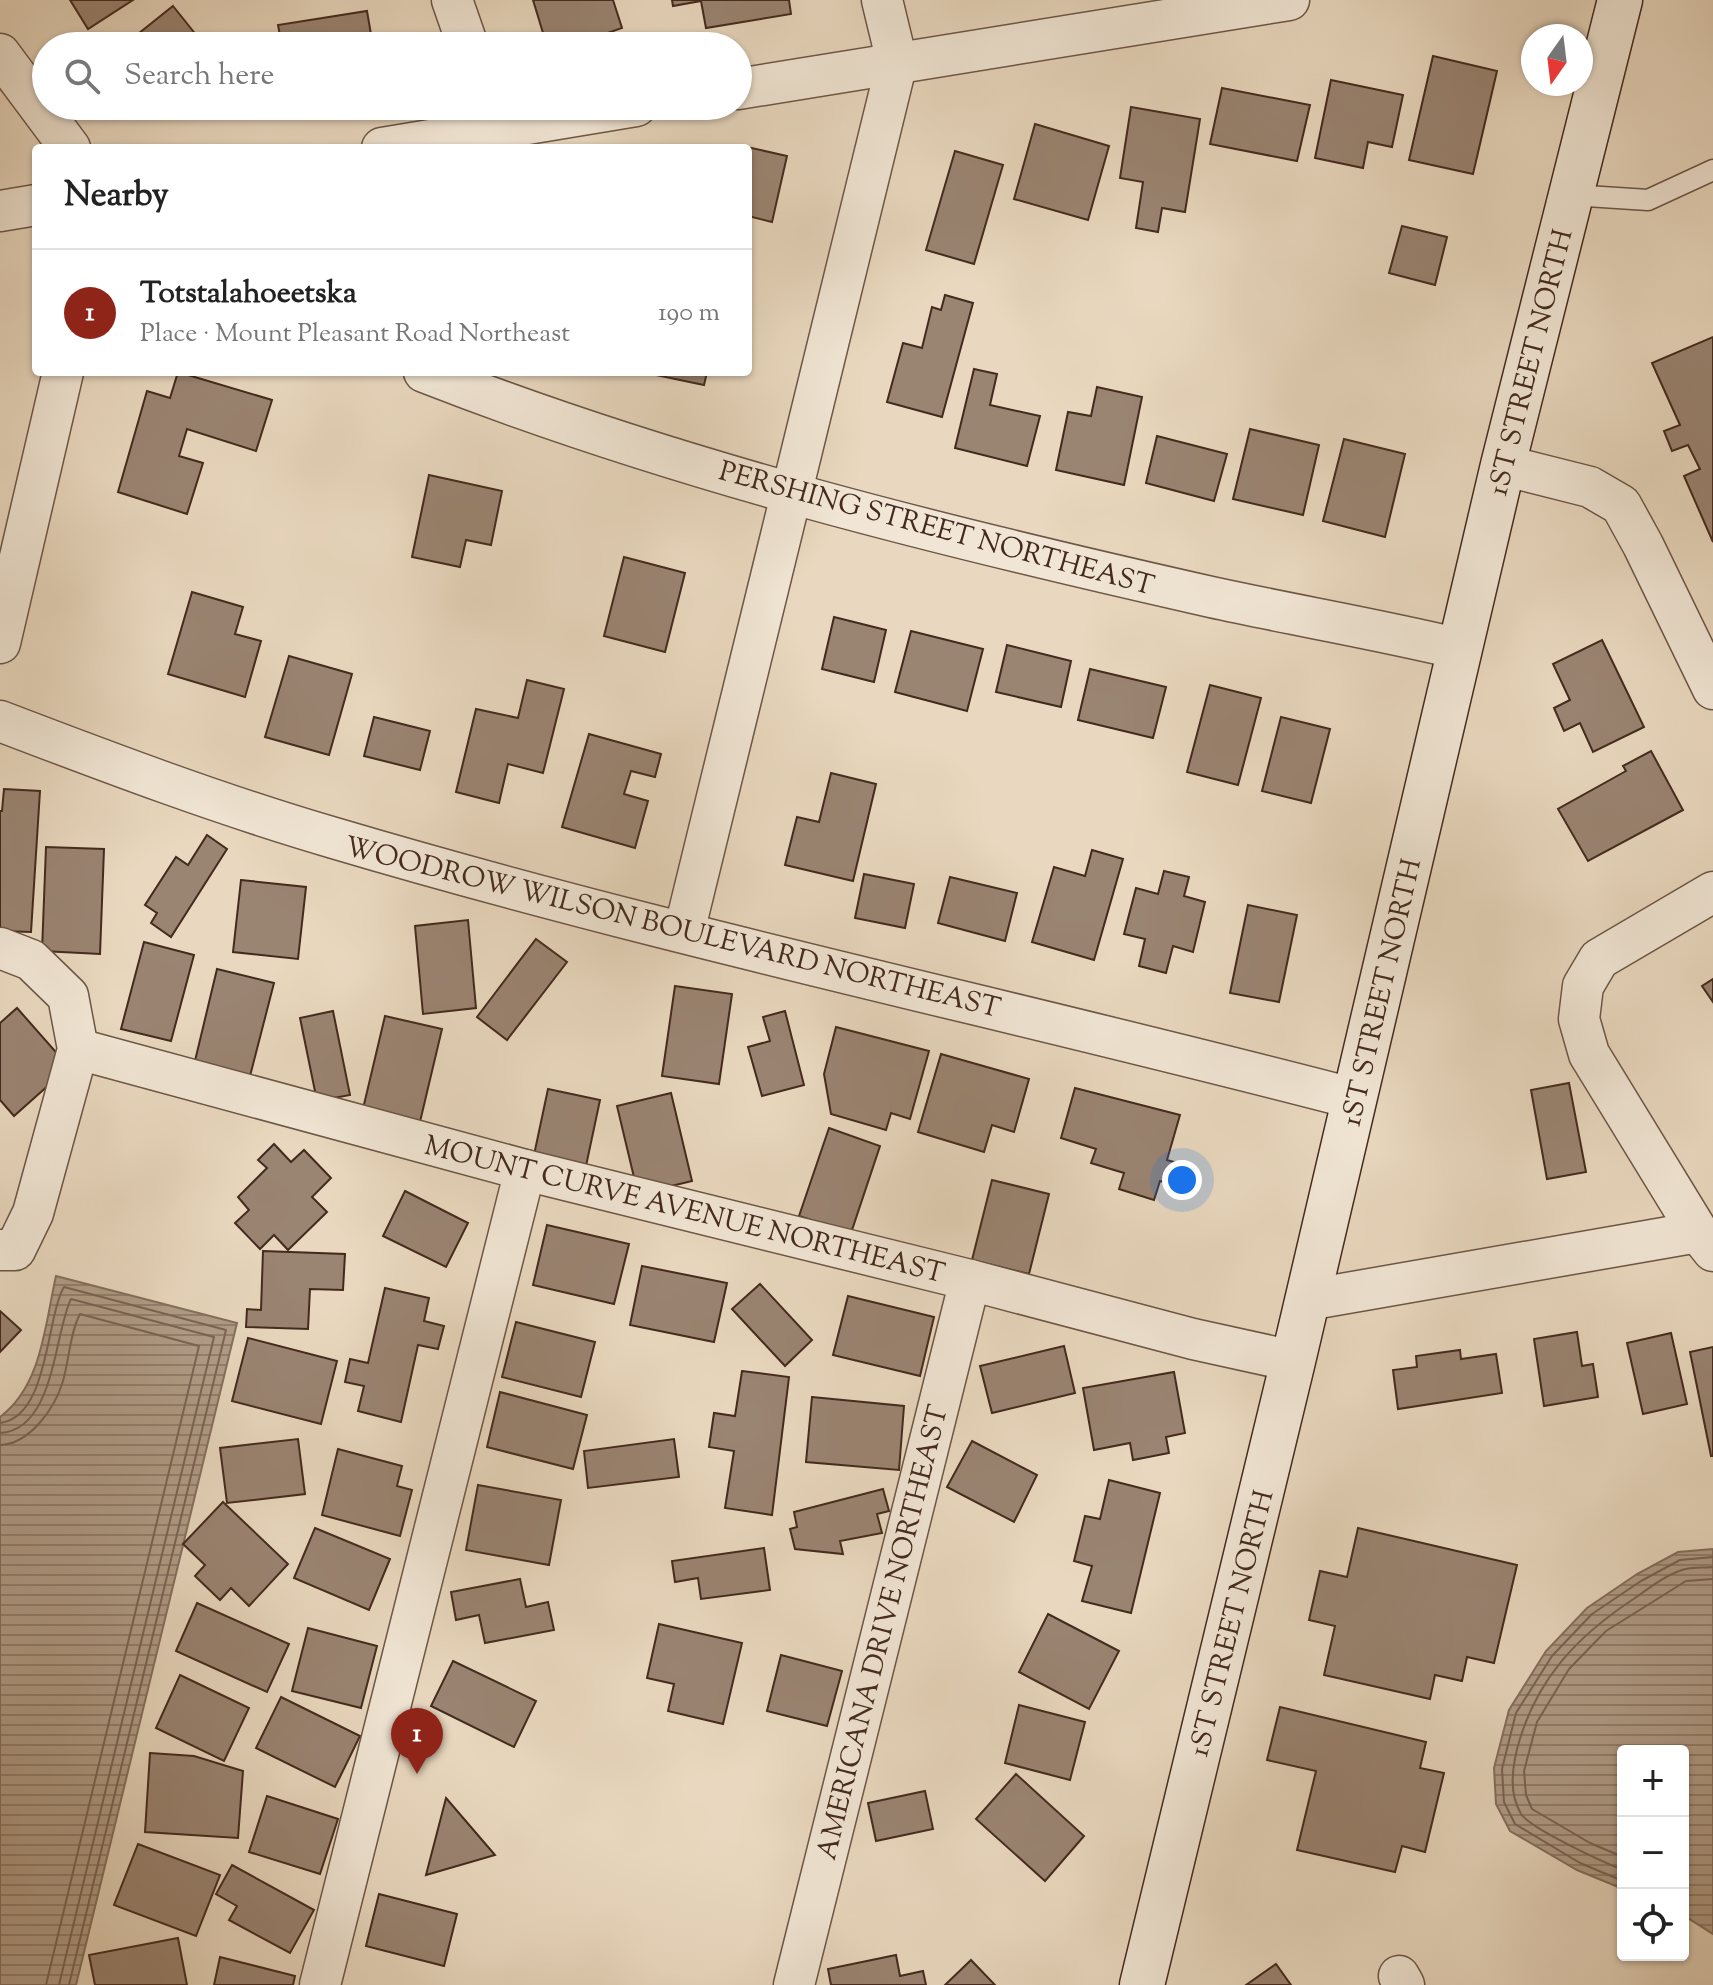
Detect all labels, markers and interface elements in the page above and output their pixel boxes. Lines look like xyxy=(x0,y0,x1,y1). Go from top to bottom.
north arrow xyxy=(1521,24,1593,96)
search box xyxy=(32,32,752,120)
icon: search xyxy=(60,54,104,98)
text: Search here xyxy=(124,55,274,98)
text: Nearby xyxy=(64,172,169,221)
street label: 1ST STREET NORTH xyxy=(1479,225,1584,500)
text: Totstalahoeetska xyxy=(140,273,357,316)
text: 1 xyxy=(86,295,94,332)
text: 190 m xyxy=(658,295,720,332)
text: Place · Mount Pleasant Road Northeast xyxy=(140,316,570,353)
street label: PERSHING STREET NORTHEAST xyxy=(714,452,1158,607)
street label: WOODROW WILSON BOULEVARD NORTHEAST xyxy=(340,828,1005,1030)
street label: 1ST STREET NORTH xyxy=(1333,855,1433,1130)
street label: MOUNT CURVE AVENUE NORTHEAST xyxy=(420,1127,949,1295)
your location xyxy=(1162,1160,1202,1200)
street label: AMERICANA DRIVE NORTHEAST xyxy=(808,1401,960,1864)
street label: 1ST STREET NORTH xyxy=(1180,1486,1285,1761)
pin: 1 xyxy=(391,1708,443,1774)
map controls xyxy=(1617,1745,1689,1961)
button: + xyxy=(1617,1745,1689,1817)
button: − xyxy=(1617,1817,1689,1889)
button: locate xyxy=(1617,1889,1689,1961)

